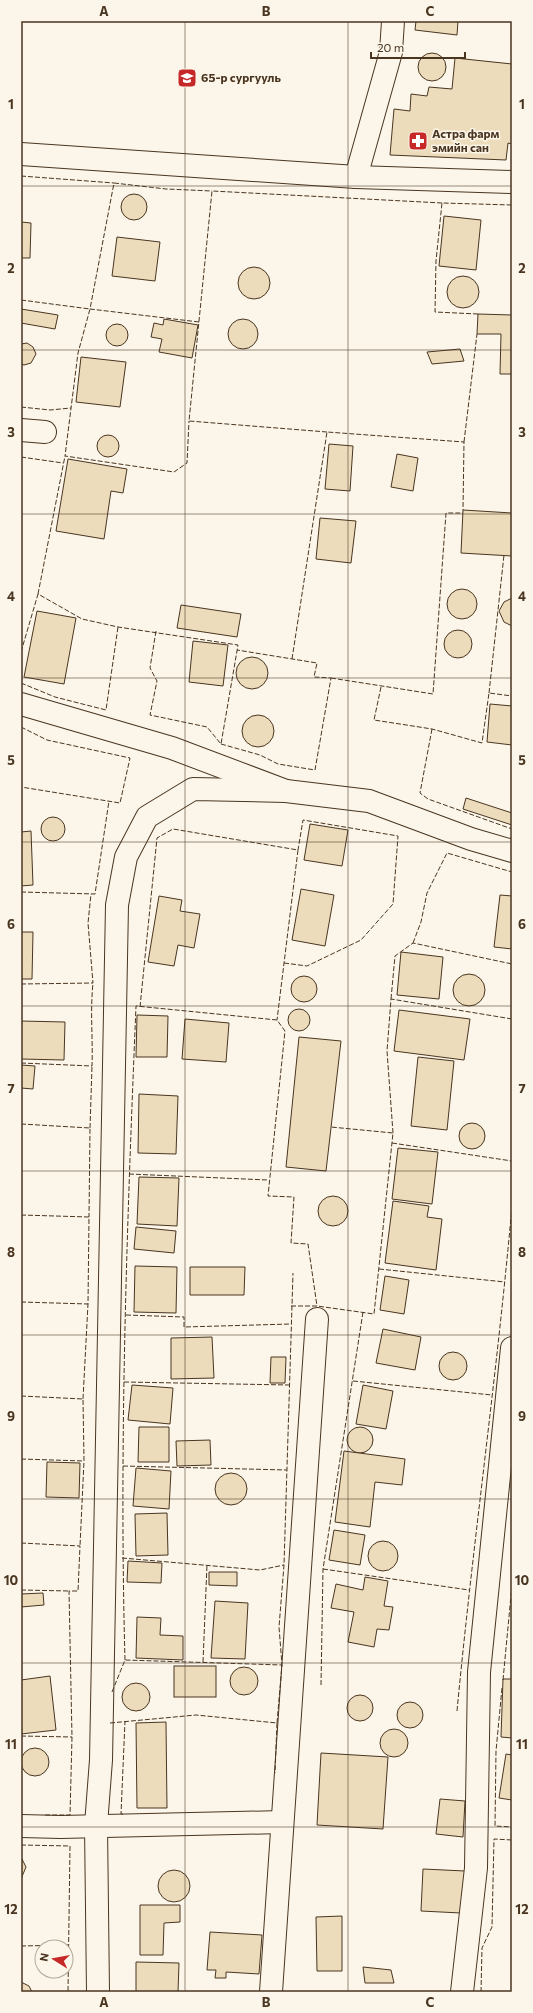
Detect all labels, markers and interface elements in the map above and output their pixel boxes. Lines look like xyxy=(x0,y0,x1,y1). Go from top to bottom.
text: A xyxy=(99,3,109,19)
text: B xyxy=(262,3,271,19)
text: C xyxy=(426,3,435,19)
scale bar xyxy=(371,34,465,60)
text: 20 m xyxy=(377,40,404,54)
school or university icon: 65-р сургууль xyxy=(176,67,198,89)
place label: 65-р сургууль xyxy=(201,70,281,84)
text: 1 xyxy=(8,96,14,112)
text: 1 xyxy=(519,96,525,112)
place label: Астра фарм эмийн сан xyxy=(432,126,500,154)
pharmacy icon: Астра фарм эмийн сан xyxy=(407,130,429,152)
text: 2 xyxy=(7,260,15,276)
text: 2 xyxy=(518,260,526,276)
text: 3 xyxy=(7,424,15,440)
text: 3 xyxy=(518,424,526,440)
text: 4 xyxy=(7,588,15,604)
text: 4 xyxy=(518,588,526,604)
text: 5 xyxy=(7,752,15,768)
text: 5 xyxy=(518,752,526,768)
text: 6 xyxy=(7,916,15,932)
text: 6 xyxy=(518,916,526,932)
text: 7 xyxy=(7,1080,15,1096)
text: 7 xyxy=(518,1080,526,1096)
text: 8 xyxy=(7,1244,15,1260)
text: 8 xyxy=(518,1244,526,1260)
text: 9 xyxy=(7,1408,15,1424)
text: 9 xyxy=(518,1408,526,1424)
text: 10 xyxy=(4,1572,19,1588)
text: 10 xyxy=(515,1572,530,1588)
text: 11 xyxy=(5,1736,17,1752)
text: 11 xyxy=(516,1736,528,1752)
text: 12 xyxy=(4,1901,18,1917)
text: 12 xyxy=(515,1901,529,1917)
north arrow xyxy=(34,1939,74,1979)
text: N xyxy=(37,1952,51,1962)
text: A xyxy=(99,1994,109,2010)
text: B xyxy=(262,1994,271,2010)
text: C xyxy=(426,1994,435,2010)

